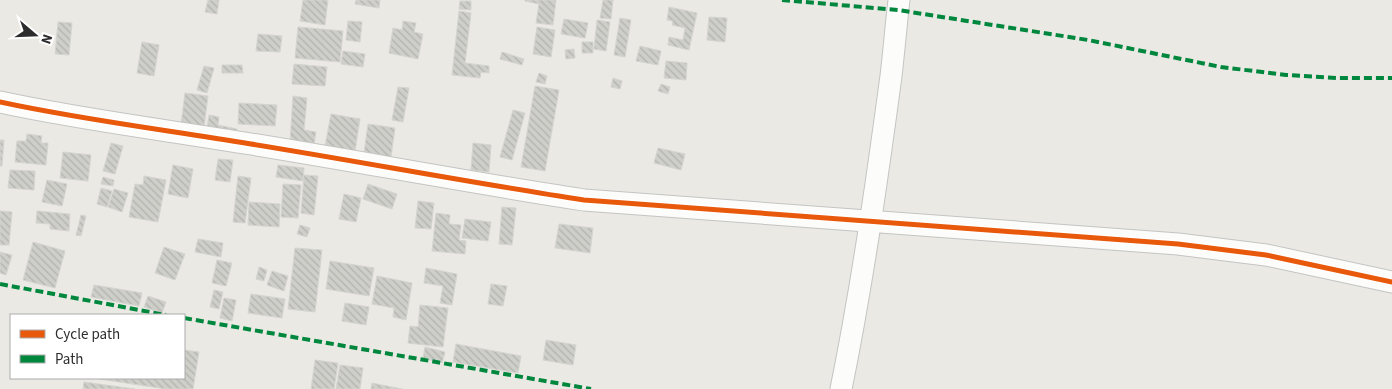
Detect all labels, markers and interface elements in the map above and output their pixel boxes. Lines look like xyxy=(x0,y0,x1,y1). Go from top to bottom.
north arrow xyxy=(10,10,60,60)
text: N xyxy=(35,31,57,47)
legend xyxy=(10,314,185,379)
text: Cycle path xyxy=(55,324,120,345)
text: Path xyxy=(55,349,83,370)

